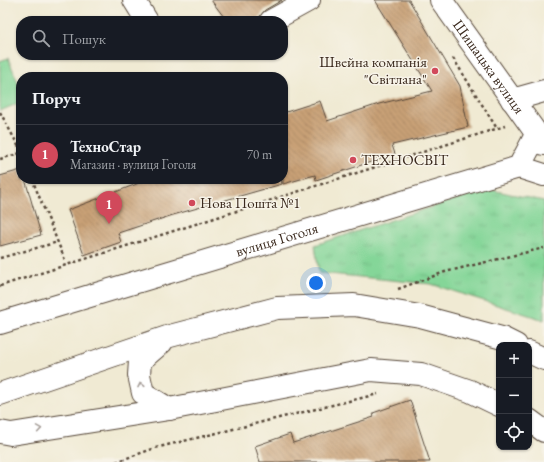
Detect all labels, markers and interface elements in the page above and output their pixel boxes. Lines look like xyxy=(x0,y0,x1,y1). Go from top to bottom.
search box xyxy=(16,16,288,60)
street label: Шишацька вулиця xyxy=(449,16,529,117)
icon: search xyxy=(30,27,52,49)
text: Пошук xyxy=(62,29,106,48)
place label: Швейна компанія "Світлана" xyxy=(319,52,427,88)
marker: Швейна компанія "Світлана" xyxy=(430,66,440,76)
text: Поруч xyxy=(32,87,81,109)
text: ТехноСтар xyxy=(70,137,141,156)
text: 1 xyxy=(42,146,48,163)
text: 70 m xyxy=(247,146,272,163)
place label: ТЕХНОСВІТ xyxy=(361,150,449,169)
marker: ТЕХНОСВІТ xyxy=(348,155,358,165)
text: Магазин · вулиця Гоголя xyxy=(70,156,196,173)
pin: 1 xyxy=(96,191,122,224)
place label: Нова Пошта №1 xyxy=(200,193,301,212)
marker: Нова Пошта №1 xyxy=(187,198,197,208)
street label: вулиця Гоголя xyxy=(233,218,320,261)
your location xyxy=(306,273,326,293)
map controls xyxy=(496,342,532,450)
button: + xyxy=(496,342,532,378)
button: − xyxy=(496,378,532,414)
one-way arrow xyxy=(138,381,146,388)
button: locate xyxy=(496,414,532,450)
one-way arrow xyxy=(36,425,42,434)

